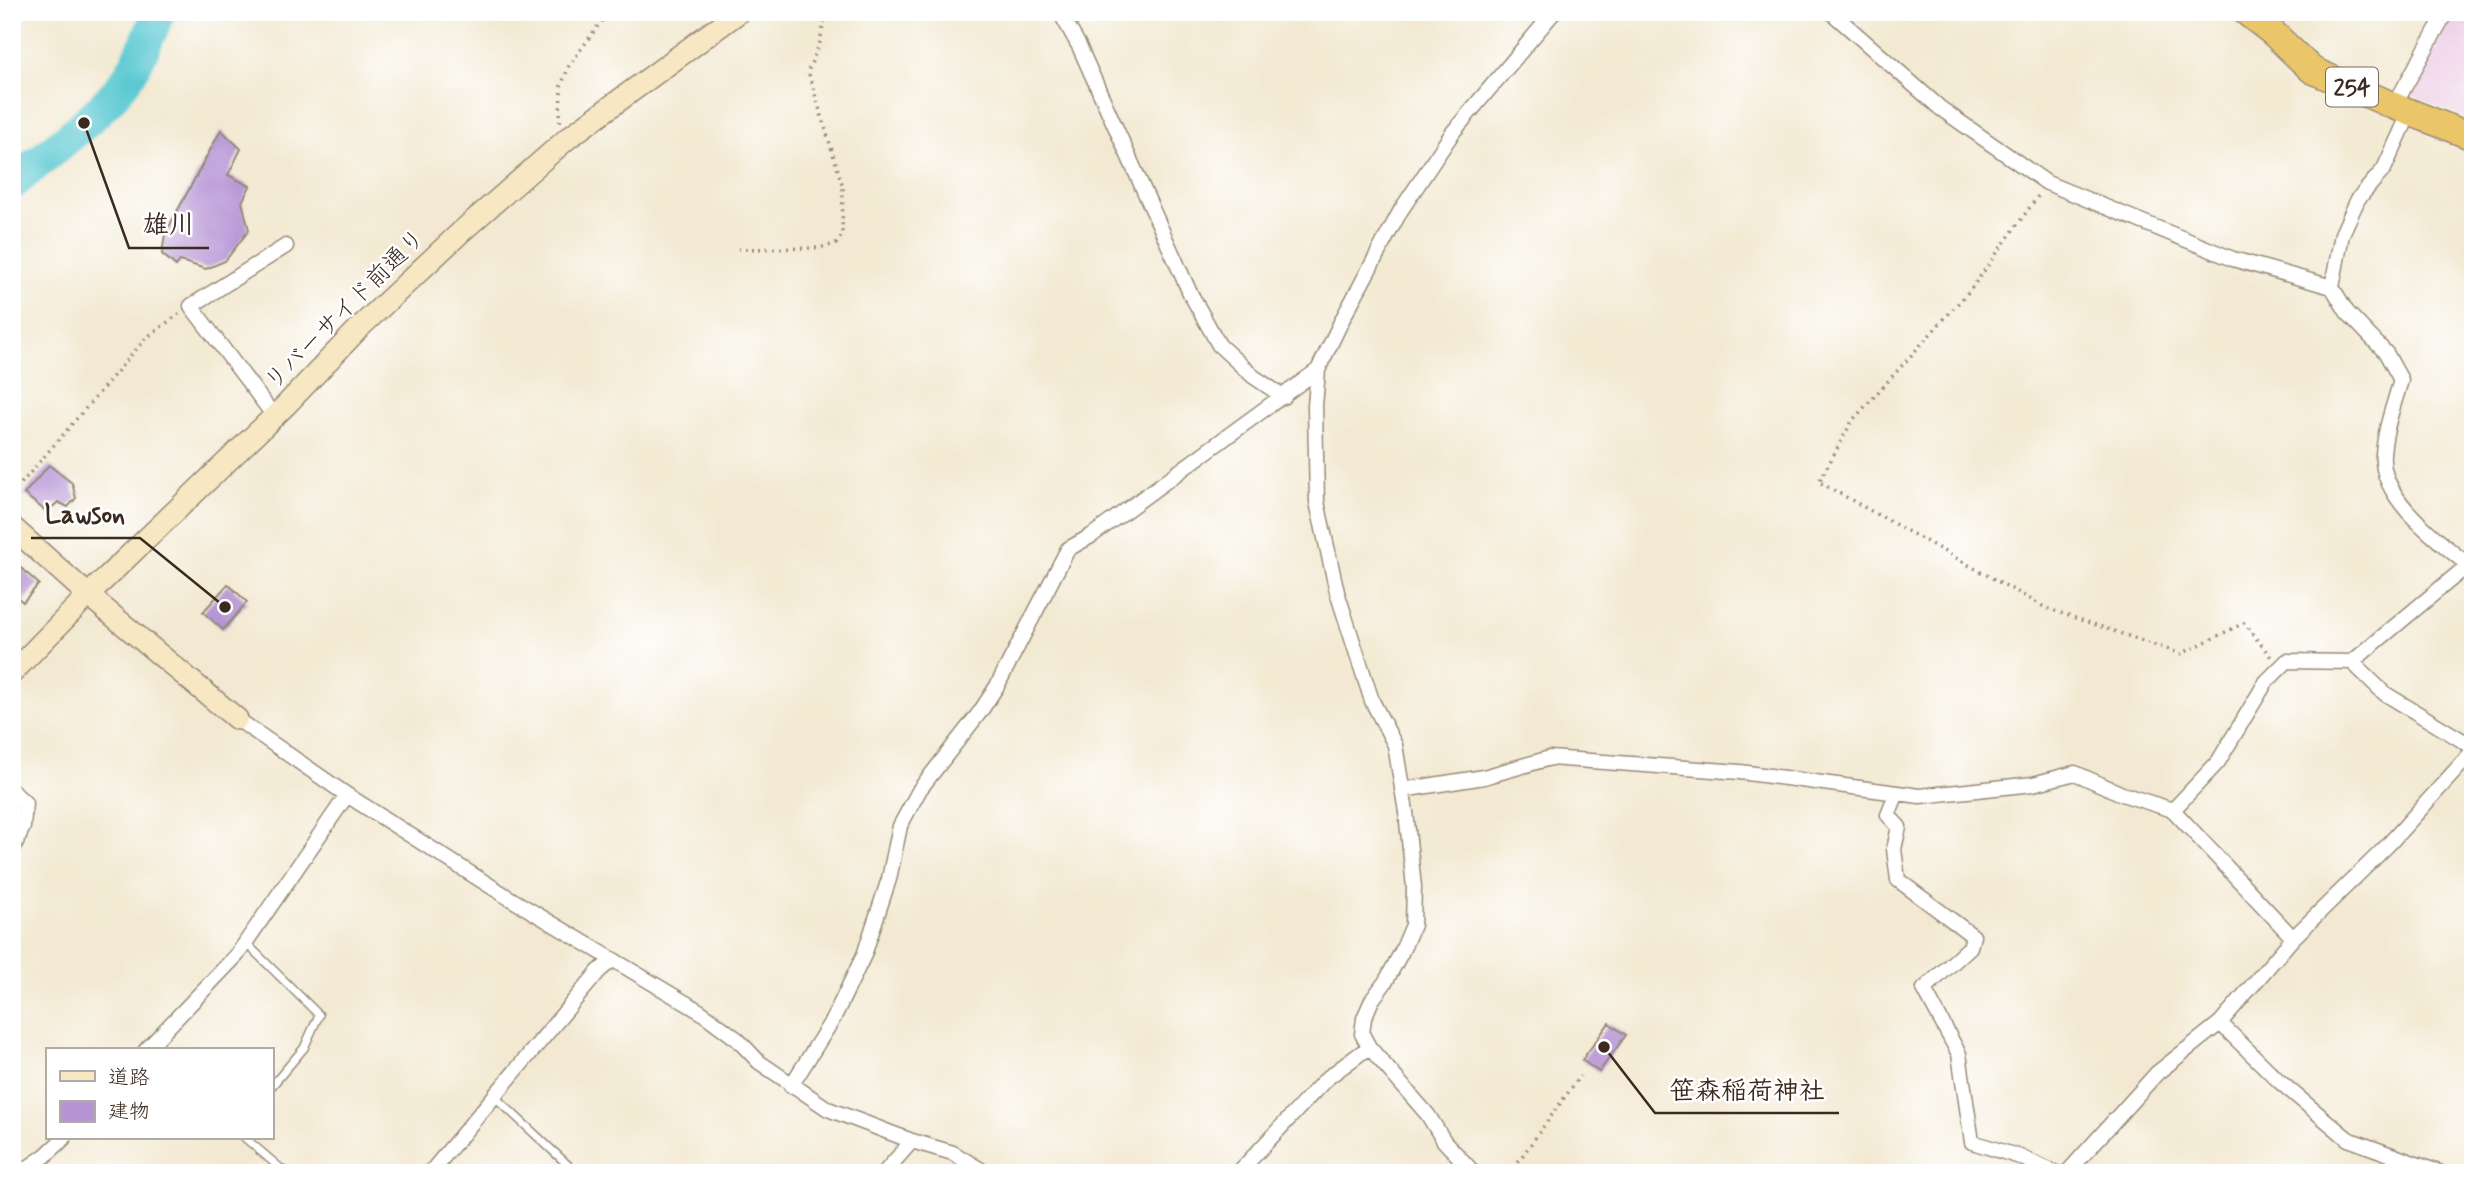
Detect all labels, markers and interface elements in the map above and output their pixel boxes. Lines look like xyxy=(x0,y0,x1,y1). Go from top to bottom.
road number: 254 xyxy=(2326,68,2378,106)
callout: 雄川 xyxy=(129,201,209,248)
text: 雄川 xyxy=(143,209,195,243)
street label: リバーサイド前通り xyxy=(258,223,432,397)
callout: Lawson xyxy=(31,491,140,538)
text: Lawson xyxy=(45,499,125,533)
legend xyxy=(46,1048,273,1140)
text: 道路 xyxy=(108,1064,150,1092)
callout: 笹森稲荷神社 xyxy=(1655,1066,1839,1113)
text: 笹森稲荷神社 xyxy=(1669,1075,1825,1109)
text: 建物 xyxy=(108,1098,150,1126)

